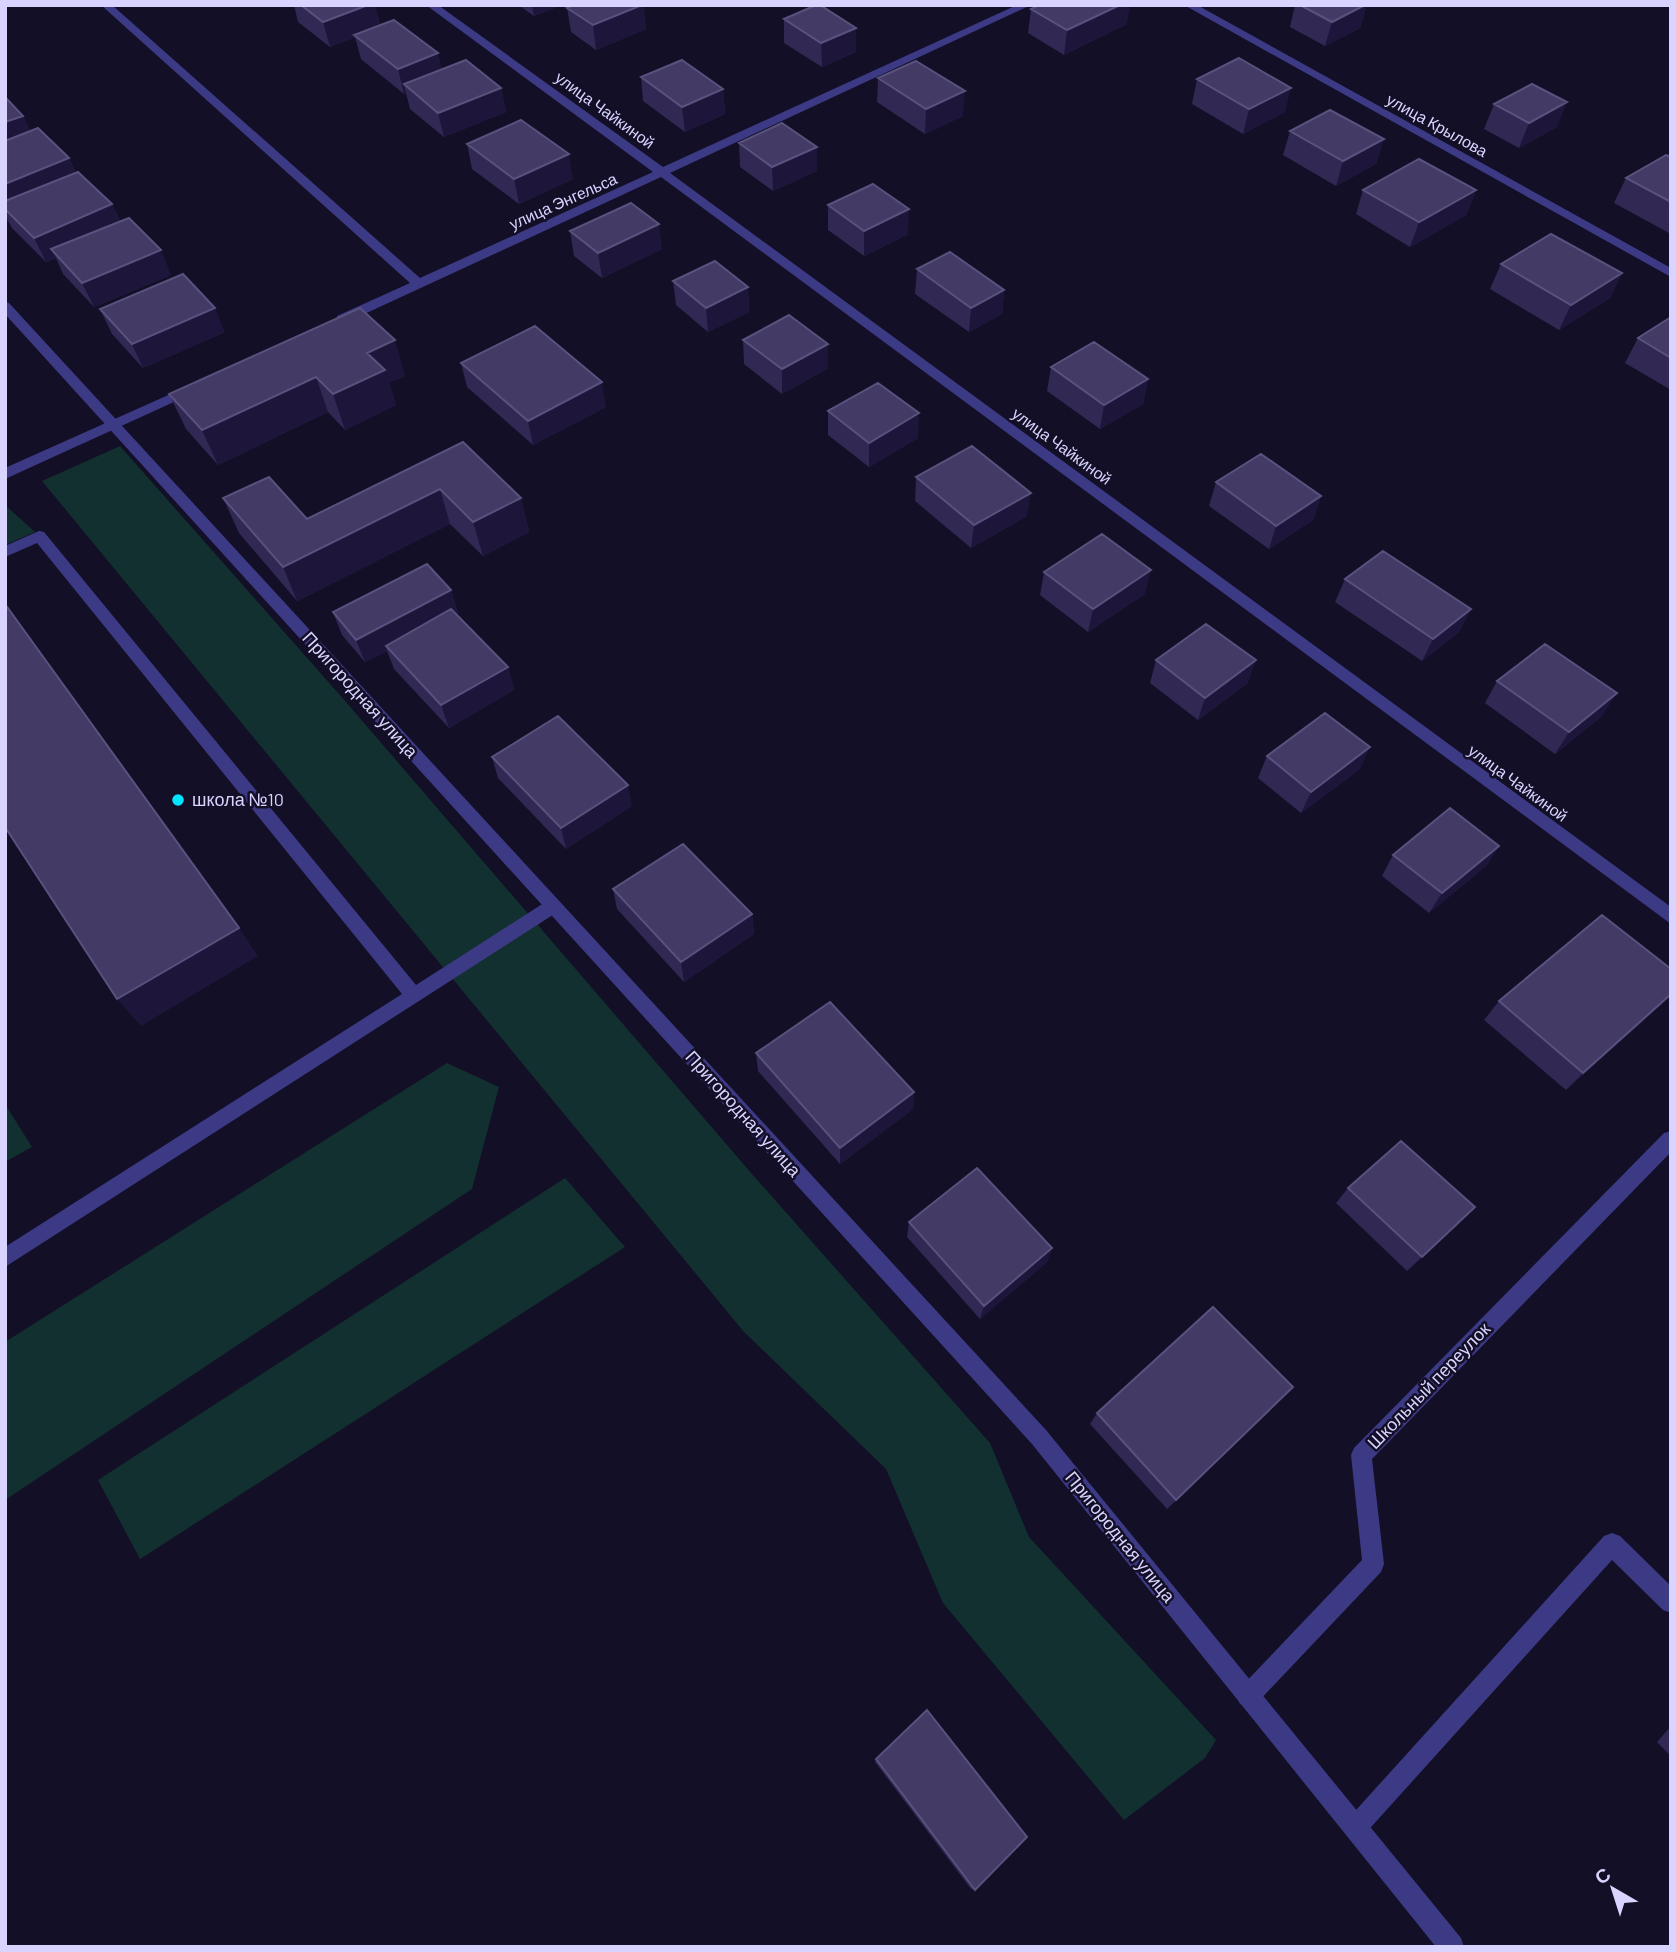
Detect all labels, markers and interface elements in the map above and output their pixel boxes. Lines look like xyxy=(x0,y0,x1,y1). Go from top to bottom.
street label: улица Чайкиной xyxy=(552,67,659,152)
street label: улица Крылова xyxy=(1383,89,1491,160)
street label: улица Энгельса xyxy=(506,168,620,233)
street label: улица Чайкиной xyxy=(1009,403,1116,488)
street label: Пригородная улица xyxy=(298,627,424,763)
street label: улица Чайкиной xyxy=(1465,740,1572,825)
place label: школа №10 xyxy=(192,788,284,810)
marker: школа №10 xyxy=(170,792,186,808)
street label: Пригородная улица xyxy=(681,1046,807,1182)
street label: Школьный переулок xyxy=(1362,1317,1494,1453)
street label: Пригородная улица xyxy=(1061,1466,1181,1607)
north arrow xyxy=(1578,1854,1648,1924)
text: С xyxy=(1589,1862,1615,1889)

